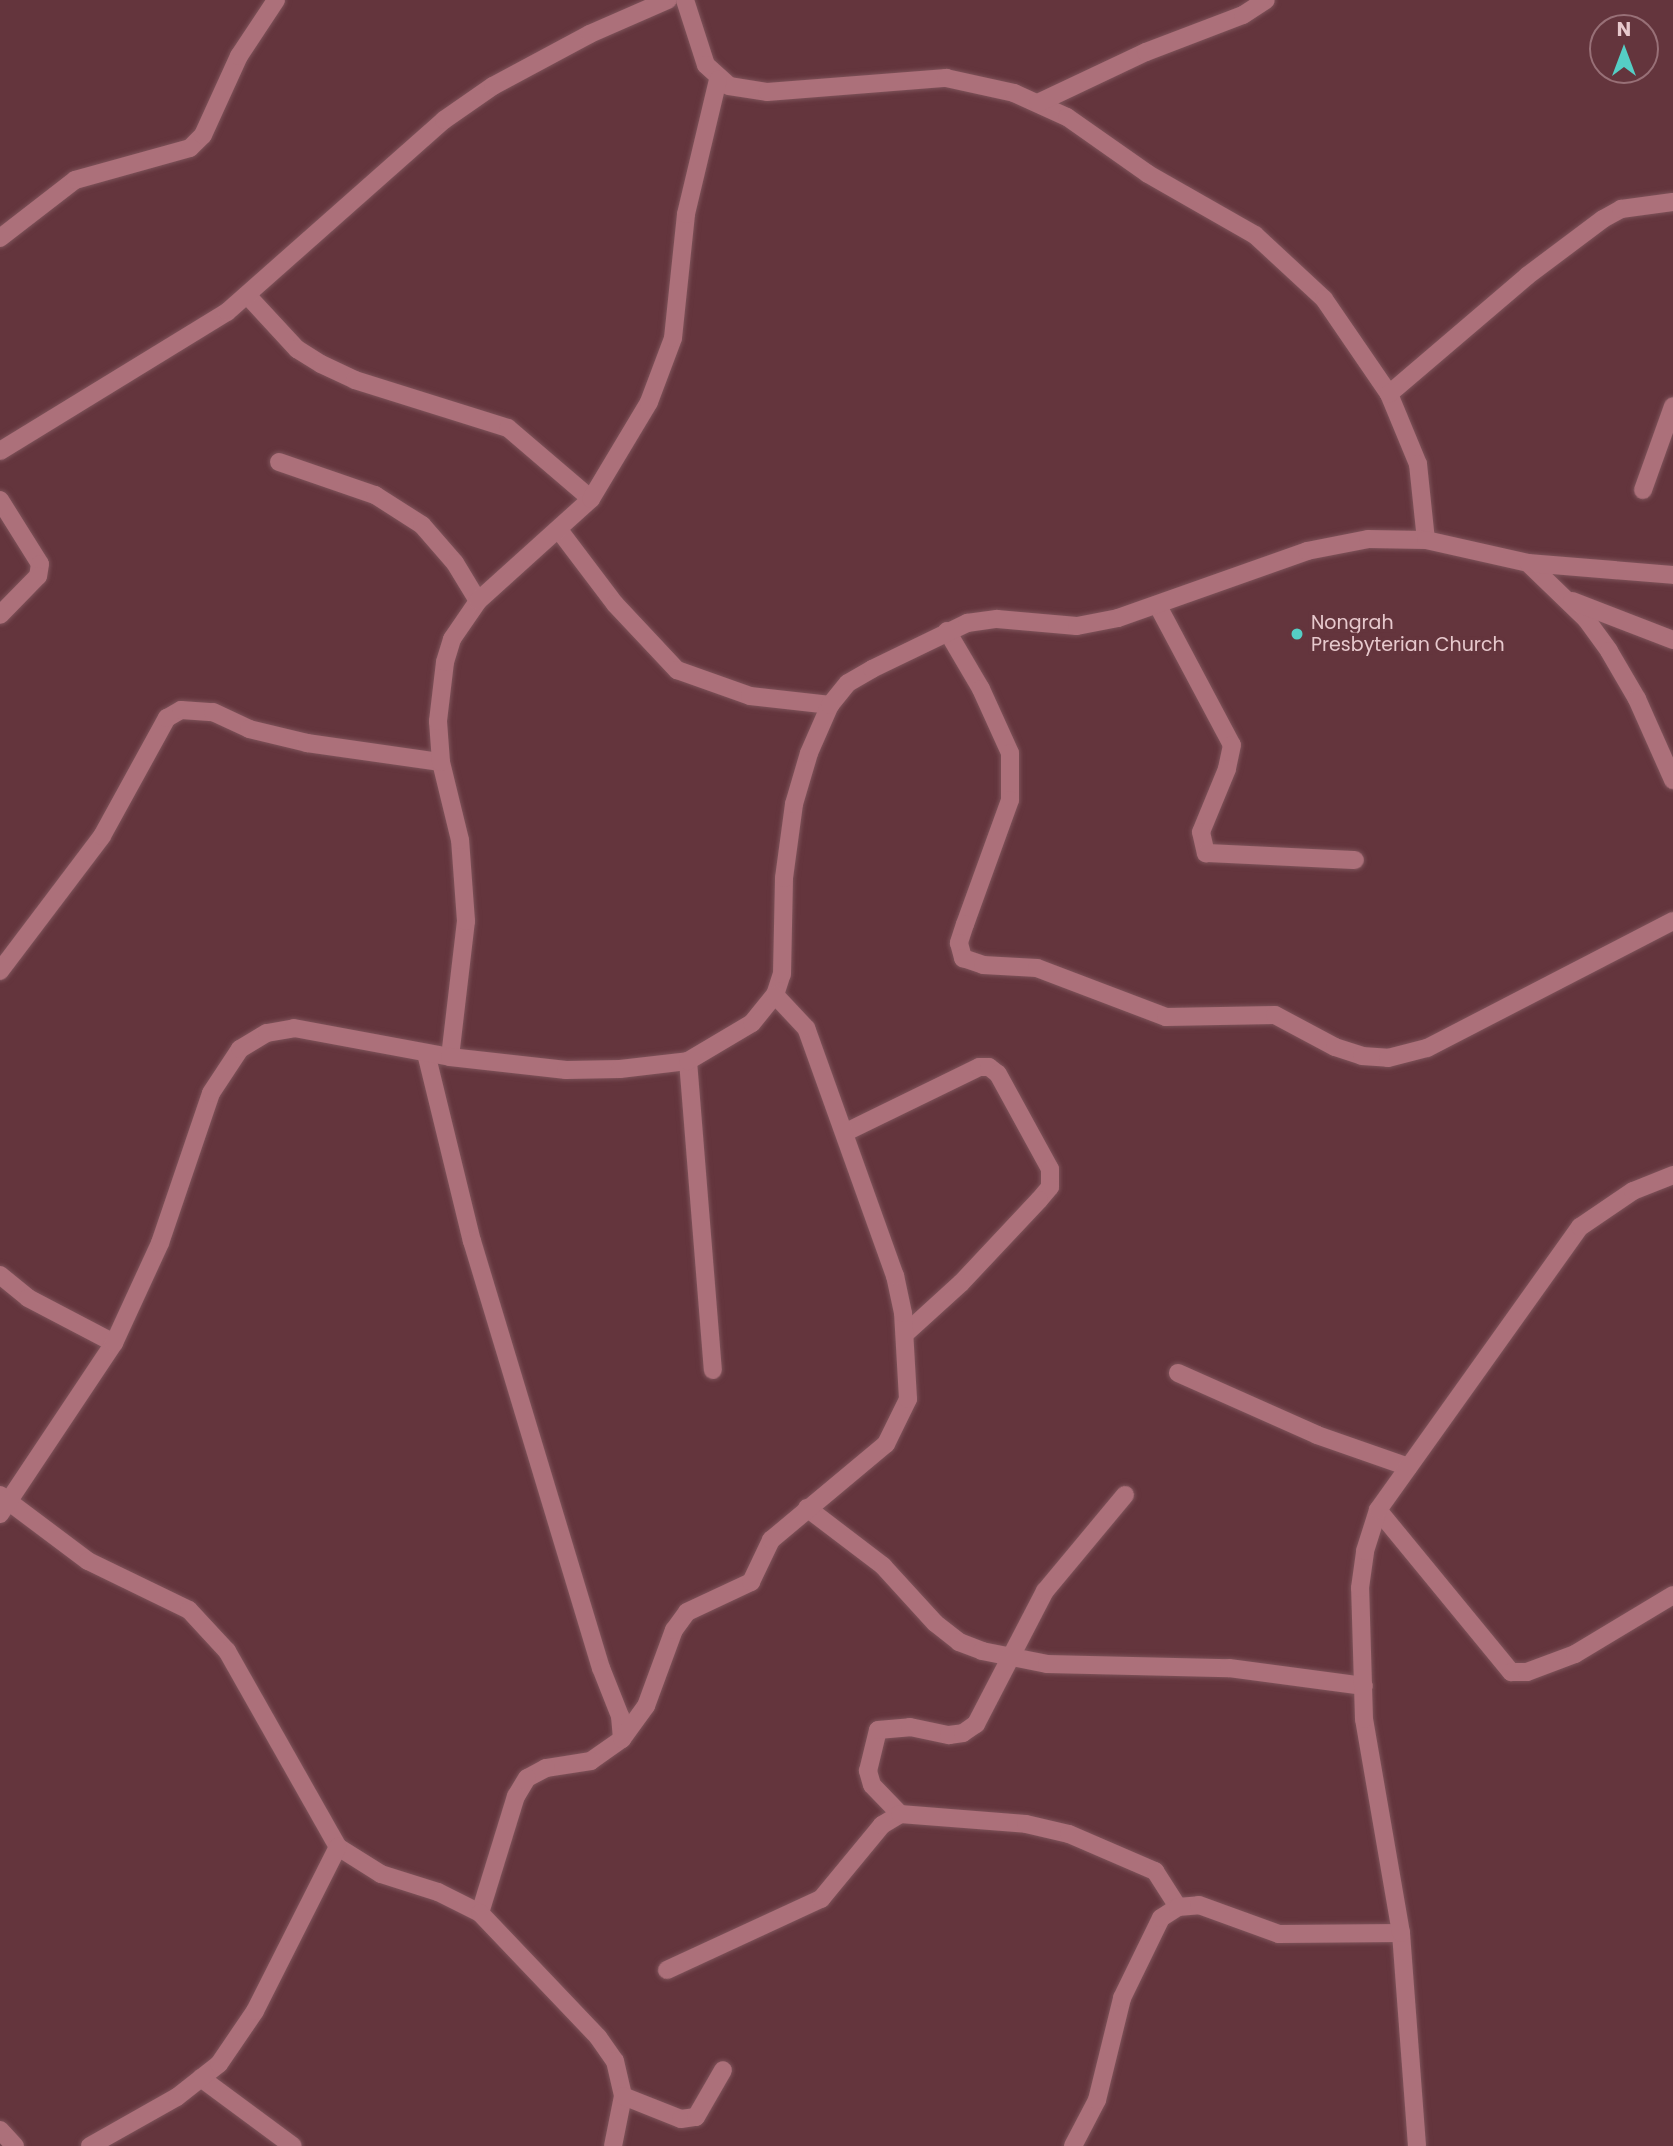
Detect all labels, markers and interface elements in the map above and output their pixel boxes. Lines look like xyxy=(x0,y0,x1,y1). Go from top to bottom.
north arrow xyxy=(1589,14,1659,84)
text: N xyxy=(1617,16,1631,43)
place label: Nongrah Presbyterian Church xyxy=(1311,612,1505,656)
marker: Nongrah Presbyterian Church xyxy=(1289,626,1305,642)

